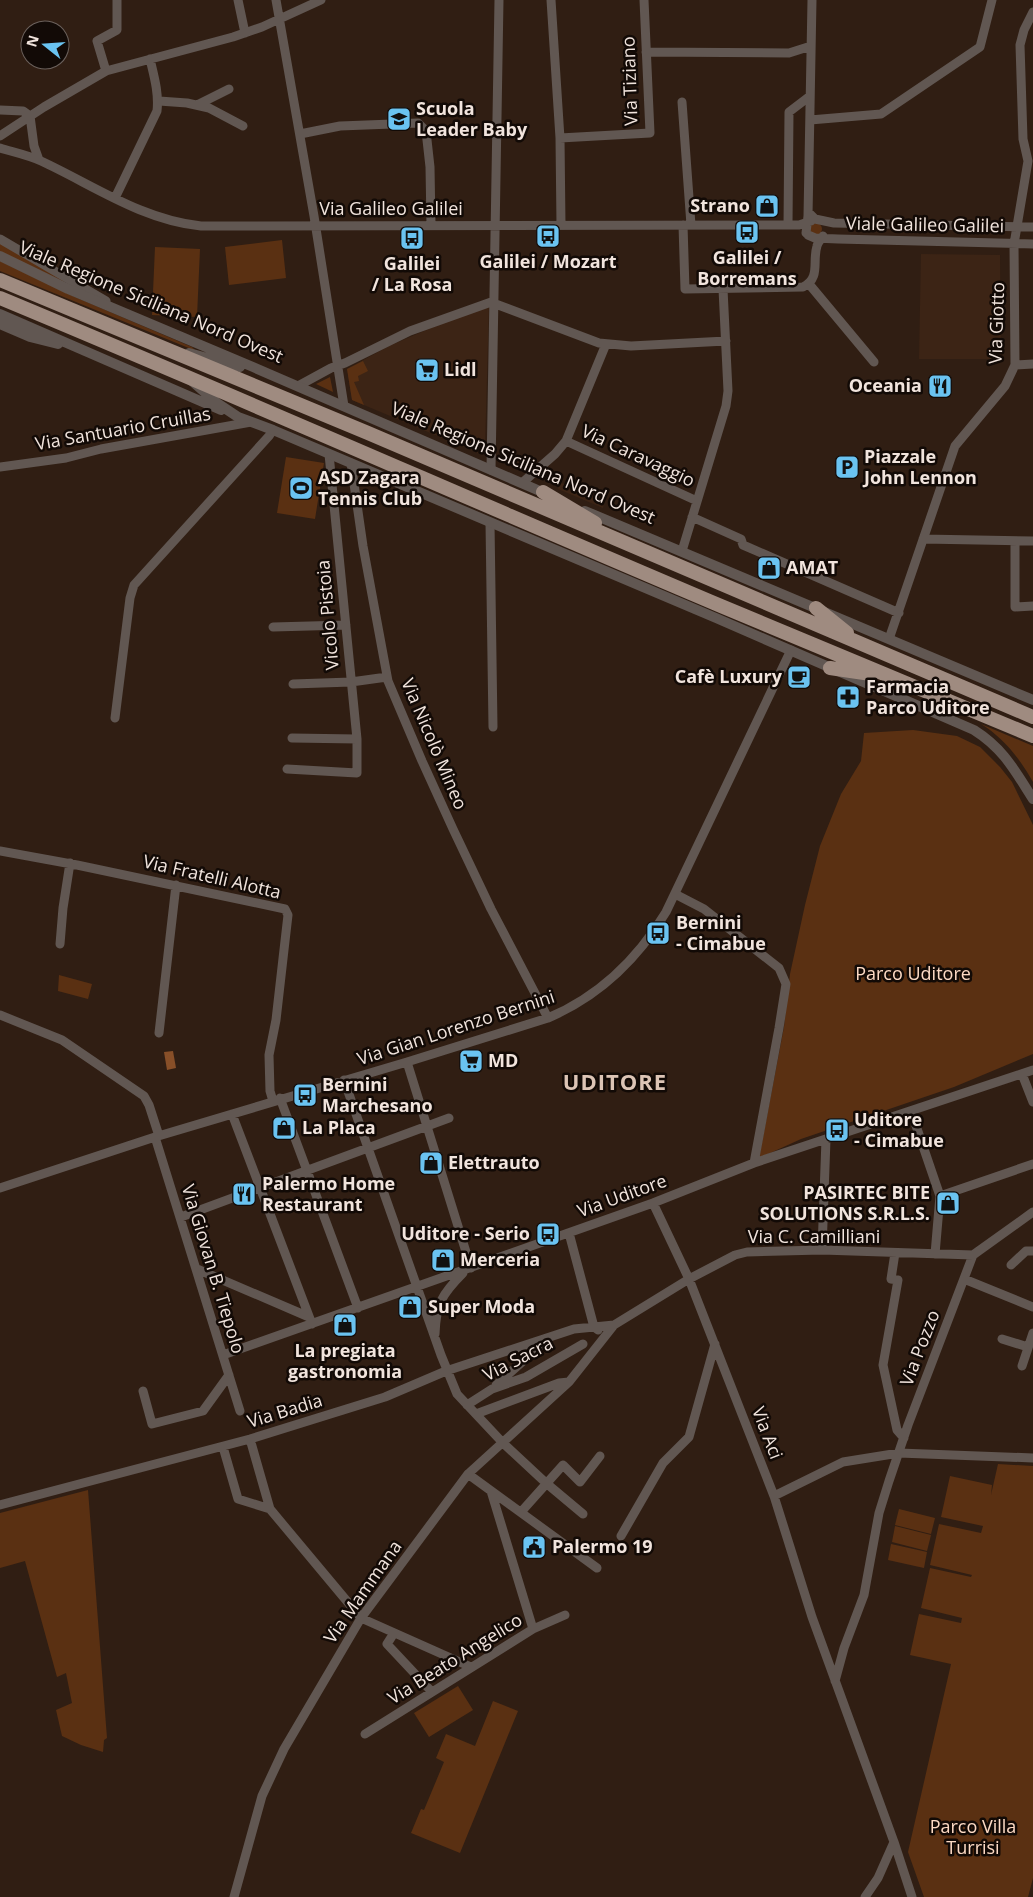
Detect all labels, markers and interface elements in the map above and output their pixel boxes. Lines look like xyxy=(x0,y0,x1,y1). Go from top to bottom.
north arrow xyxy=(20,20,70,70)
text: N xyxy=(21,33,43,49)
street label: Via Tiziano xyxy=(615,36,643,126)
place label: Scuola Leader Baby xyxy=(416,96,528,141)
school or university icon: Scuola Leader Baby xyxy=(386,106,412,132)
place label: Strano xyxy=(690,193,750,217)
shop icon: Strano xyxy=(754,193,780,219)
street label: Via Galileo Galilei xyxy=(319,196,463,220)
street label: Viale Galileo Galilei xyxy=(846,211,1004,237)
bus stop icon: Galilei / Borremans xyxy=(734,219,760,245)
bus stop icon: Galilei / Mozart xyxy=(535,223,561,249)
bus stop icon: Galilei / La Rosa xyxy=(399,225,425,251)
street label: Viale Regione Siciliana Nord Ovest xyxy=(16,234,287,368)
place label: Galilei / Borremans xyxy=(697,245,797,290)
place label: Galilei / Mozart xyxy=(479,249,617,273)
place label: Galilei / La Rosa xyxy=(372,251,452,296)
street label: Via Giotto xyxy=(983,282,1009,364)
supermarket icon: Lidl xyxy=(414,357,440,383)
place label: Lidl xyxy=(444,357,477,381)
place label: Oceania xyxy=(849,373,922,397)
restaurant icon: Oceania xyxy=(927,373,953,399)
street label: Viale Regione Siciliana Nord Ovest xyxy=(388,395,659,529)
street label: Via Santuario Cruillas xyxy=(33,401,212,455)
street label: Via Caravaggio xyxy=(578,418,699,492)
place label: Piazzale John Lennon xyxy=(862,444,977,489)
parking icon: Piazzale John Lennon xyxy=(834,454,860,480)
place label: ASD Zagara Tennis Club xyxy=(318,465,422,510)
sports icon: ASD Zagara Tennis Club xyxy=(288,475,314,501)
shop icon: AMAT xyxy=(756,555,782,581)
place label: AMAT xyxy=(786,555,839,579)
street label: Vicolo Pistoia xyxy=(310,559,344,671)
place label: Cafè Luxury xyxy=(675,664,783,688)
cafe icon: Cafè Luxury xyxy=(786,664,812,690)
street label: Via Nicolò Mineo xyxy=(396,674,473,813)
place label: Farmacia Parco Uditore xyxy=(866,674,990,719)
pharmacy icon: Farmacia Parco Uditore xyxy=(835,684,861,710)
street label: Via Fratelli Alotta xyxy=(141,848,284,904)
place label: Bernini - Cimabue xyxy=(676,910,766,955)
bus stop icon: Bernini - Cimabue xyxy=(645,920,671,946)
park label: Parco Uditore xyxy=(855,961,971,985)
street label: Via Gian Lorenzo Bernini xyxy=(354,984,557,1070)
supermarket icon: MD xyxy=(458,1048,484,1074)
place label: MD xyxy=(488,1048,518,1072)
district label: UDITORE xyxy=(563,1066,667,1096)
place label: Bernini Marchesano xyxy=(322,1072,433,1117)
bus stop icon: Bernini Marchesano xyxy=(292,1082,318,1108)
place label: Uditore - Cimabue xyxy=(854,1107,944,1152)
shop icon: La Placa xyxy=(271,1115,297,1141)
place label: La Placa xyxy=(302,1115,376,1139)
bus stop icon: Uditore - Cimabue xyxy=(824,1117,850,1143)
shop icon: Elettrauto xyxy=(418,1150,444,1176)
place label: Elettrauto xyxy=(448,1150,540,1174)
street label: Via Uditore xyxy=(574,1168,670,1222)
place label: Palermo Home Restaurant xyxy=(262,1171,395,1216)
place label: PASIRTEC BITE SOLUTIONS S.R.L.S. xyxy=(760,1180,930,1225)
street label: Via Giovan B. Tiepolo xyxy=(177,1181,251,1356)
restaurant icon: Palermo Home Restaurant xyxy=(231,1181,257,1207)
shop icon: PASIRTEC BITE SOLUTIONS S.R.L.S. xyxy=(935,1190,961,1216)
place label: Uditore - Serio xyxy=(401,1221,530,1245)
bus stop icon: Uditore - Serio xyxy=(535,1221,561,1247)
street label: Via C. Camilliani xyxy=(748,1224,880,1248)
shop icon: Merceria xyxy=(430,1247,456,1273)
place label: Merceria xyxy=(460,1247,540,1271)
shop icon: Super Moda xyxy=(397,1294,423,1320)
place label: Super Moda xyxy=(428,1294,535,1318)
street label: Via Pozzo xyxy=(894,1306,944,1389)
shop icon: La pregiata gastronomia xyxy=(332,1312,358,1338)
street label: Via Sacra xyxy=(478,1330,557,1386)
place label: La pregiata gastronomia xyxy=(288,1338,402,1383)
street label: Via Badia xyxy=(244,1387,325,1433)
street label: Via Aci xyxy=(747,1403,789,1462)
public building icon: Palermo 19 xyxy=(521,1534,547,1560)
place label: Palermo 19 xyxy=(552,1534,653,1558)
street label: Via Mammana xyxy=(318,1535,407,1648)
street label: Via Beato Angelico xyxy=(383,1607,526,1709)
park label: Parco Villa Turrisi xyxy=(930,1814,1016,1859)

